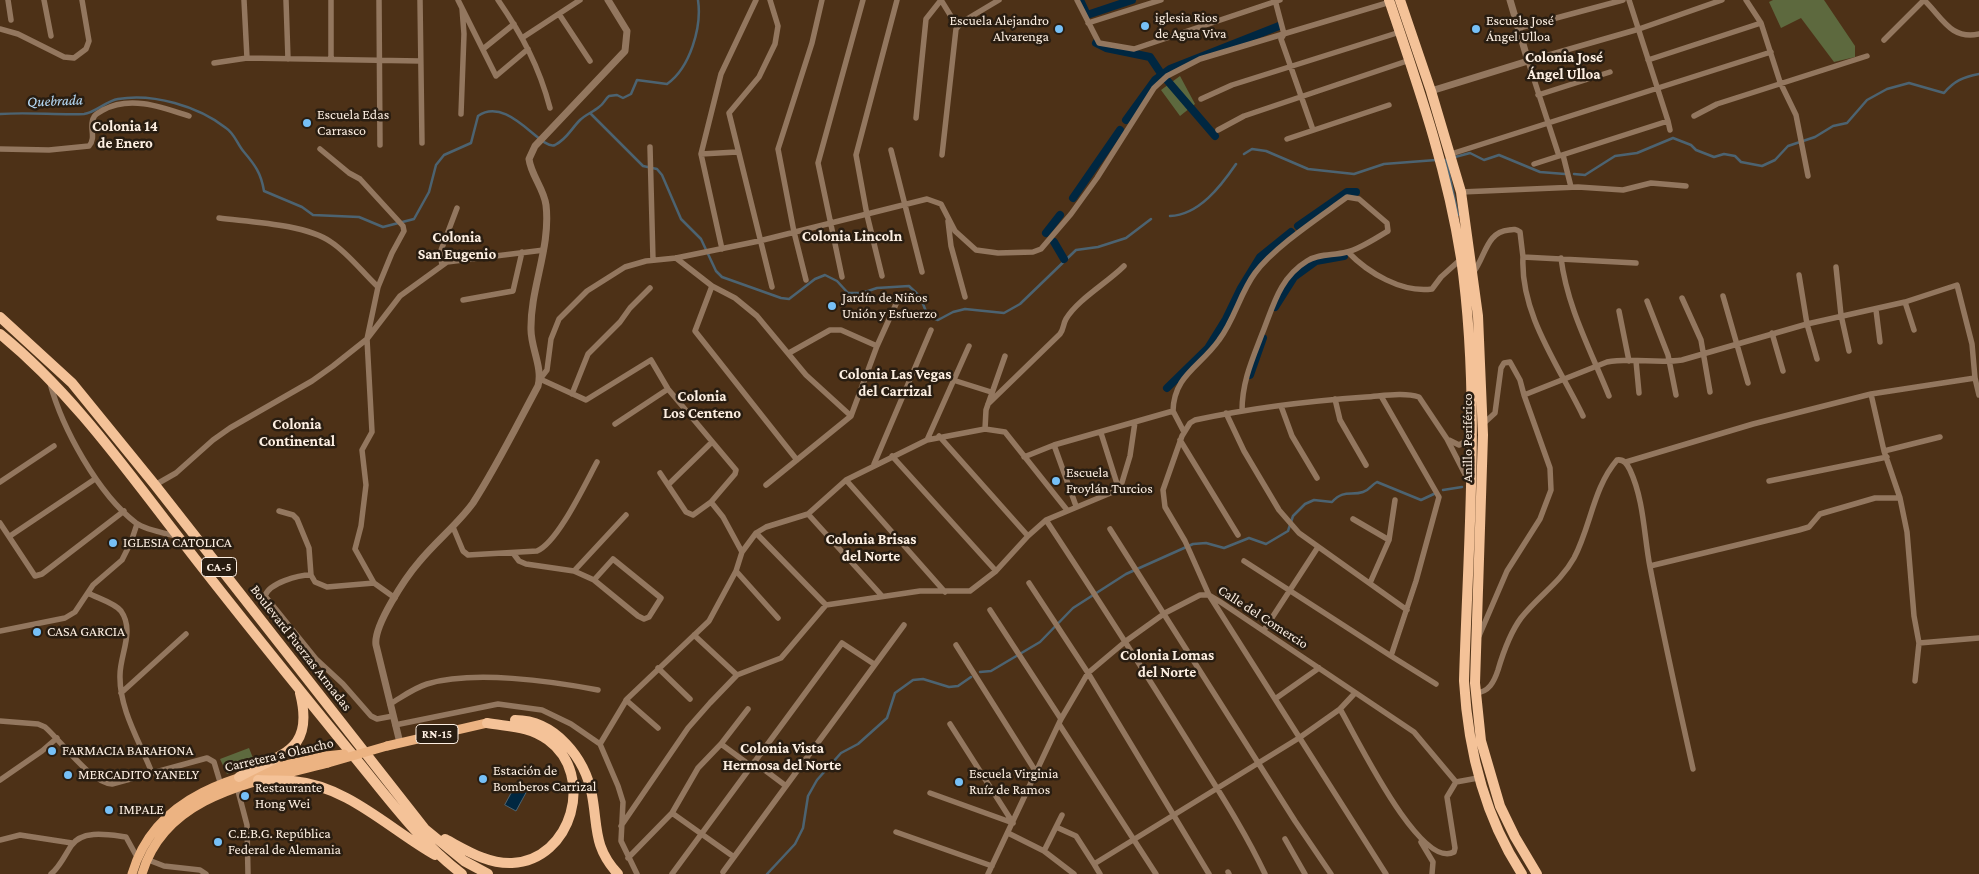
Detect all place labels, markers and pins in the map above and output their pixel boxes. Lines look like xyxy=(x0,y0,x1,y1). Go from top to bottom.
place label: iglesia Rios de Agua Viva xyxy=(1155,10,1227,42)
place label: Escuela Alejandro Alvarenga xyxy=(949,13,1049,46)
place label: Escuela José Ángel Ulloa xyxy=(1486,13,1554,46)
marker: iglesia Rios de Agua Viva xyxy=(1139,20,1151,32)
marker: Escuela Alejandro Alvarenga xyxy=(1053,23,1065,35)
marker: Escuela José Ángel Ulloa xyxy=(1470,23,1482,35)
place label: Escuela Edas Carrasco xyxy=(317,107,389,140)
marker: Escuela Edas Carrasco xyxy=(301,117,313,129)
place label: Jardín de Niños Unión y Esfuerzo xyxy=(842,290,937,322)
marker: Jardín de Niños Unión y Esfuerzo xyxy=(826,300,838,312)
place label: Escuela Froylán Turcios xyxy=(1066,465,1153,498)
marker: Escuela Froylán Turcios xyxy=(1050,475,1062,487)
place label: IGLESIA CATOLICA xyxy=(123,535,232,551)
marker: IGLESIA CATOLICA xyxy=(107,537,119,549)
place label: CASA GARCIA xyxy=(47,624,125,640)
marker: CASA GARCIA xyxy=(31,626,43,638)
place label: FARMACIA BARAHONA xyxy=(62,743,193,759)
marker: FARMACIA BARAHONA xyxy=(46,745,58,757)
place label: Estación de Bomberos Carrizal xyxy=(493,763,596,796)
place label: Escuela Virginia Ruíz de Ramos xyxy=(969,766,1059,799)
place label: MERCADITO YANELY xyxy=(78,767,199,783)
marker: MERCADITO YANELY xyxy=(62,769,74,781)
marker: Estación de Bomberos Carrizal xyxy=(477,773,489,785)
marker: Escuela Virginia Ruíz de Ramos xyxy=(953,776,965,788)
place label: Restaurante Hong Wei xyxy=(255,780,322,812)
marker: Restaurante Hong Wei xyxy=(239,790,251,802)
place label: IMPALE xyxy=(119,802,164,818)
marker: IMPALE xyxy=(103,804,115,816)
place label: C.E.B.G. República Federal de Alemania xyxy=(228,826,341,859)
marker: C.E.B.G. República Federal de Alemania xyxy=(212,836,224,848)

